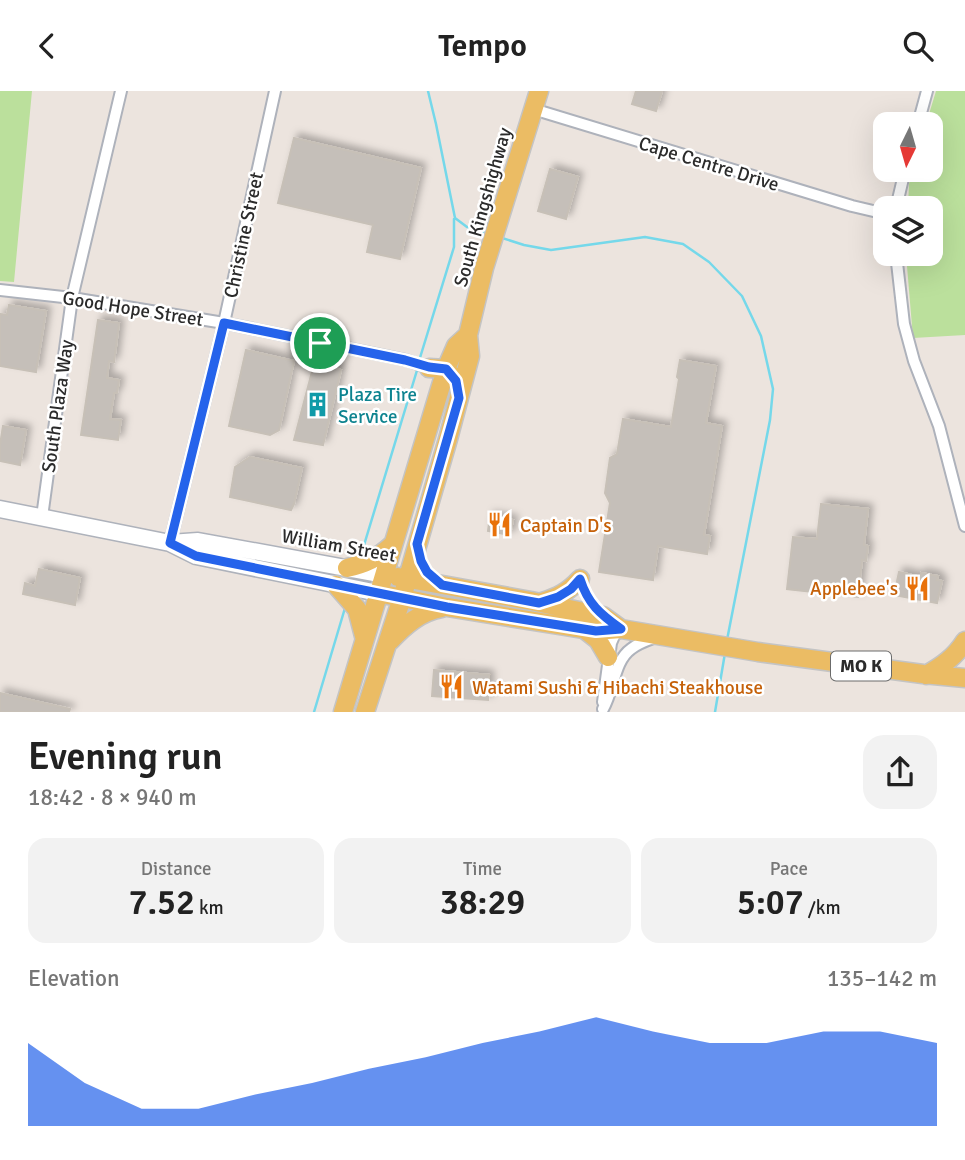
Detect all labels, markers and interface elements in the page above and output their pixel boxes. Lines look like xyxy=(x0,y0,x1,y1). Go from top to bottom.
text: Tempo xyxy=(438,26,527,65)
icon: back xyxy=(28,27,66,65)
icon: search xyxy=(899,27,937,65)
north arrow xyxy=(873,112,943,182)
map controls xyxy=(873,112,943,266)
street label: South Kingshighway xyxy=(449,125,517,290)
street label: Cape Centre Drive xyxy=(636,131,782,197)
street label: Christine Street xyxy=(219,170,269,300)
button: layers xyxy=(873,196,943,266)
street label: Good Hope Street xyxy=(61,286,205,332)
pin xyxy=(290,313,350,373)
icon: arrive xyxy=(301,324,339,362)
street label: South Plaza Way xyxy=(37,338,79,474)
place label: Plaza Tire Service xyxy=(338,383,417,429)
building icon: Plaza Tire Service xyxy=(304,391,332,419)
restaurant icon: Captain D's xyxy=(486,511,514,539)
place label: Captain D's xyxy=(520,514,612,538)
street label: William Street xyxy=(280,524,398,568)
restaurant icon: Applebee's xyxy=(904,574,932,602)
place label: Applebee's xyxy=(810,577,898,601)
road number: MO K xyxy=(831,651,891,681)
restaurant icon: Watami Sushi & Hibachi Steakhouse xyxy=(438,673,466,701)
place label: Watami Sushi & Hibachi Steakhouse xyxy=(472,676,763,700)
text: Evening run xyxy=(28,733,222,780)
button: share xyxy=(863,735,937,809)
text: 18:42 · 8 × 940 m xyxy=(28,783,197,812)
text: Distance xyxy=(141,857,212,881)
text: Time xyxy=(463,857,502,881)
text: Pace xyxy=(770,857,808,881)
text: 7.52 xyxy=(129,881,195,924)
text: 38:29 xyxy=(440,881,525,924)
text: 5:07 xyxy=(737,881,804,924)
text: km xyxy=(195,896,224,920)
text: /km xyxy=(804,896,841,920)
text: Elevation xyxy=(28,964,120,993)
text: 135–142 m xyxy=(827,964,937,993)

